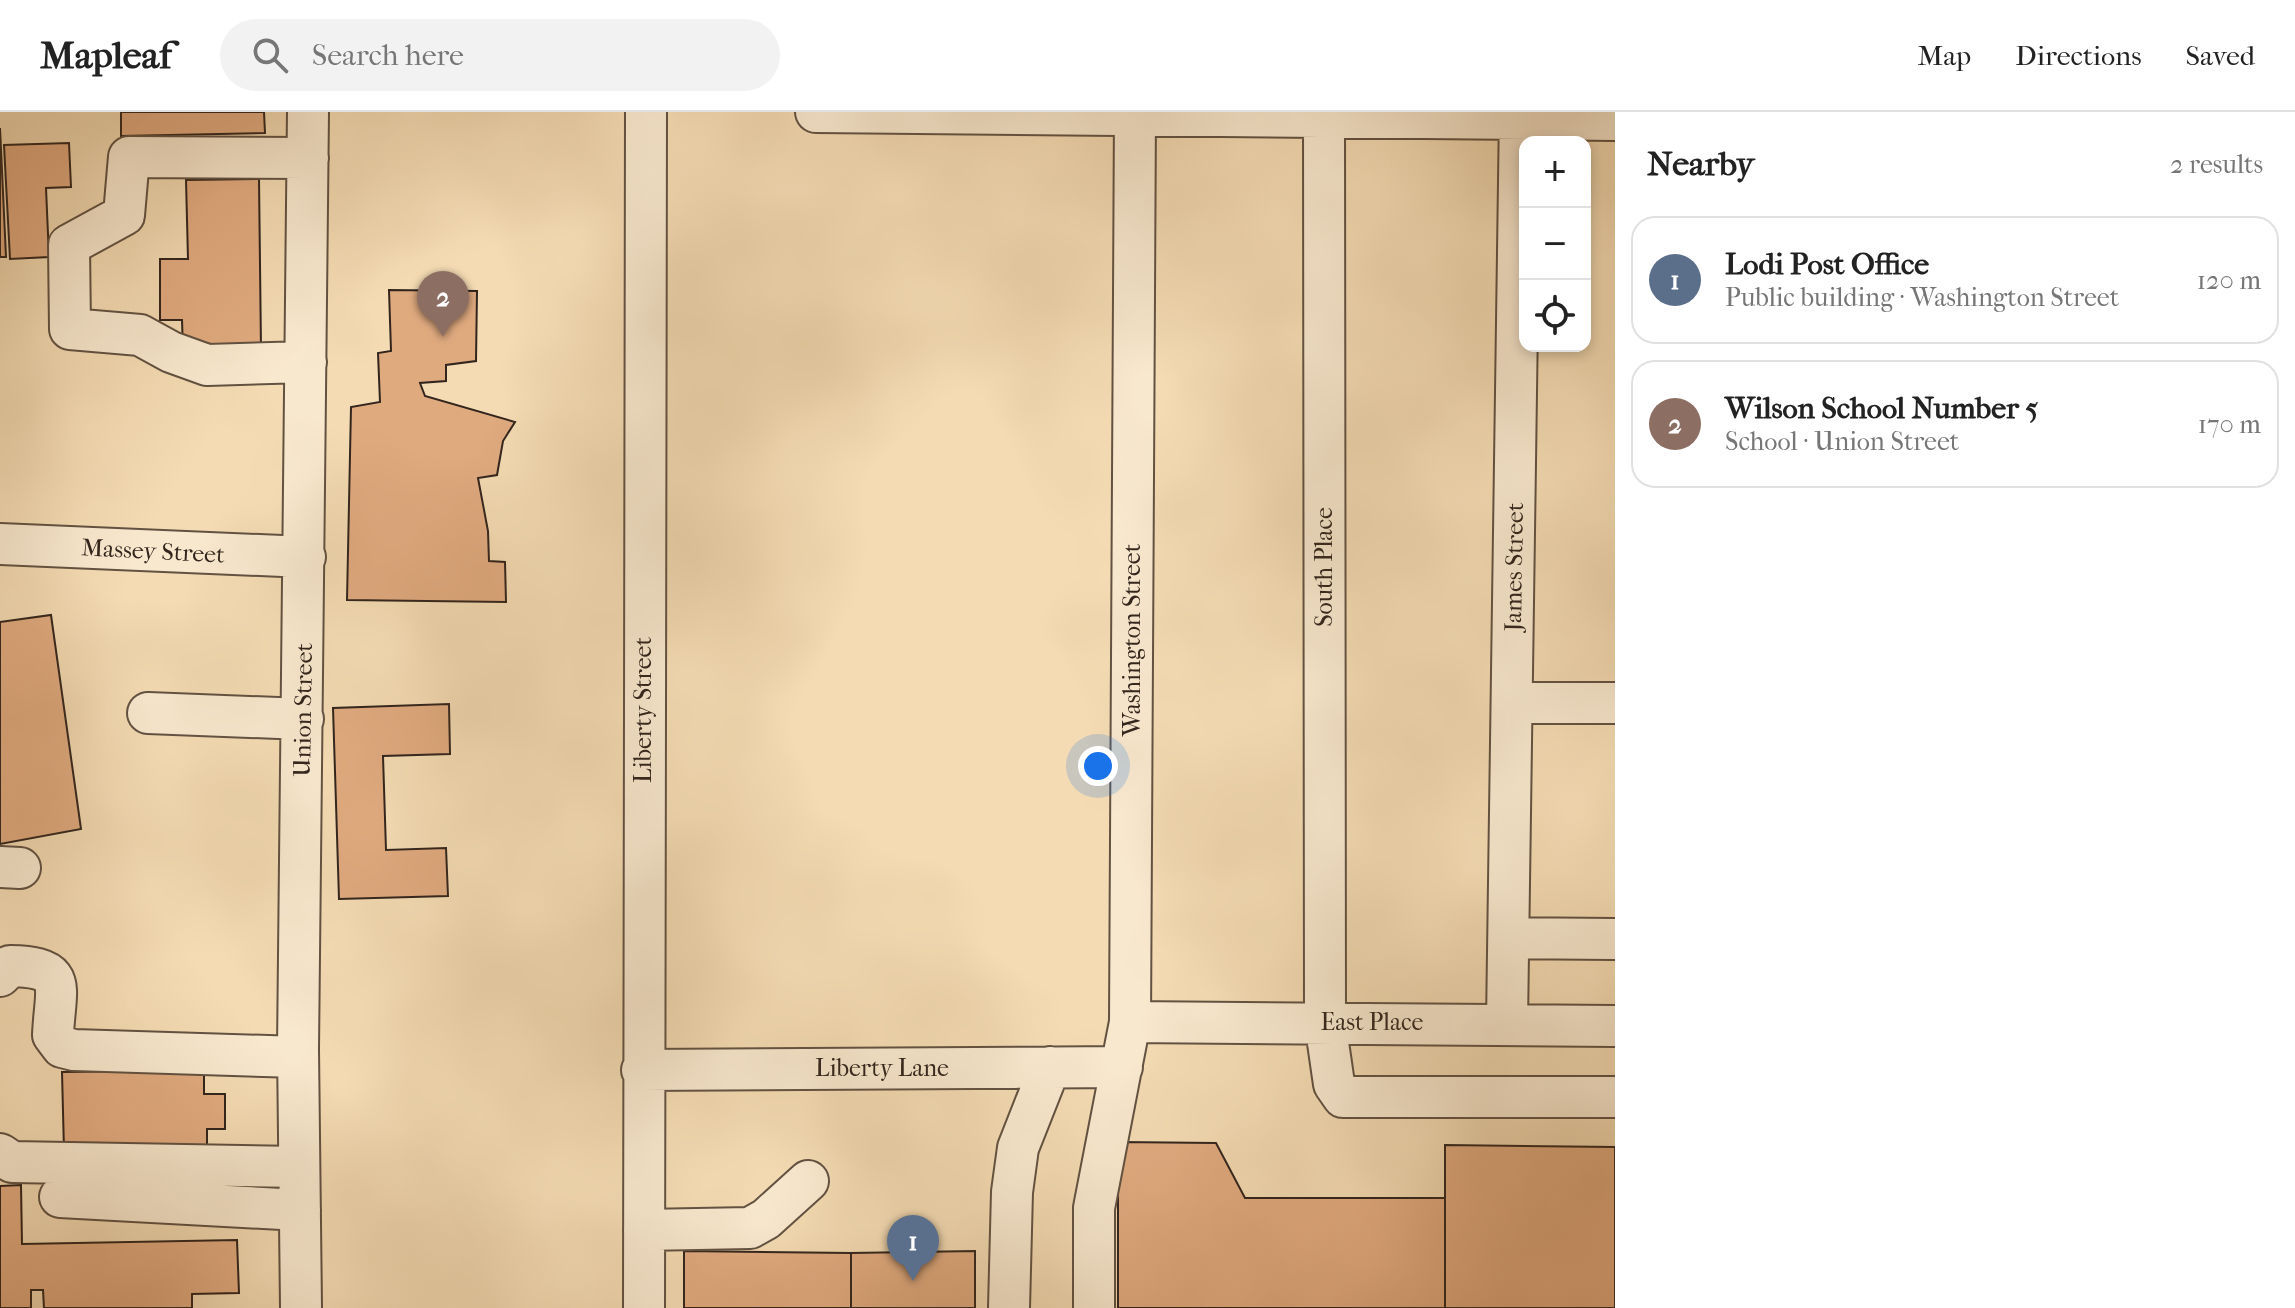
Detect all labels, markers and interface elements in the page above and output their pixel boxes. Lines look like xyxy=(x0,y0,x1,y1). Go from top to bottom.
search box xyxy=(220,19,780,91)
text: Mapleaf xyxy=(40,33,172,78)
icon: search xyxy=(248,33,292,77)
text: Search here xyxy=(312,38,464,73)
text: Map xyxy=(1918,39,1971,72)
text: Directions xyxy=(2015,39,2142,72)
text: Saved xyxy=(2186,39,2255,72)
map controls xyxy=(1519,136,1591,352)
button: + xyxy=(1519,136,1591,208)
text: Nearby xyxy=(1647,144,1754,184)
text: 2 results xyxy=(2170,149,2263,180)
button: − xyxy=(1519,208,1591,280)
text: Lodi Post Office xyxy=(1725,247,1929,282)
text: 1 xyxy=(1670,265,1680,296)
text: 120 m xyxy=(2197,265,2261,296)
pin: 2 xyxy=(417,271,469,337)
button: locate xyxy=(1519,280,1591,352)
text: Public building · Washington Street xyxy=(1725,282,2119,313)
text: Wilson School Number 5 xyxy=(1725,391,2038,426)
text: 2 xyxy=(1668,409,1682,440)
text: 170 m xyxy=(2198,409,2261,440)
text: School · Union Street xyxy=(1725,426,1959,457)
street label: James Street xyxy=(1499,502,1529,634)
street label: South Place xyxy=(1310,507,1338,627)
street label: Massey Street xyxy=(81,533,226,569)
street label: Washington Street xyxy=(1118,543,1146,737)
street label: Liberty Street xyxy=(629,637,657,783)
street label: Union Street xyxy=(288,642,318,777)
your location xyxy=(1078,746,1118,786)
street label: East Place xyxy=(1321,1008,1424,1036)
street label: Liberty Lane xyxy=(815,1054,949,1082)
pin: 1 xyxy=(887,1215,939,1281)

